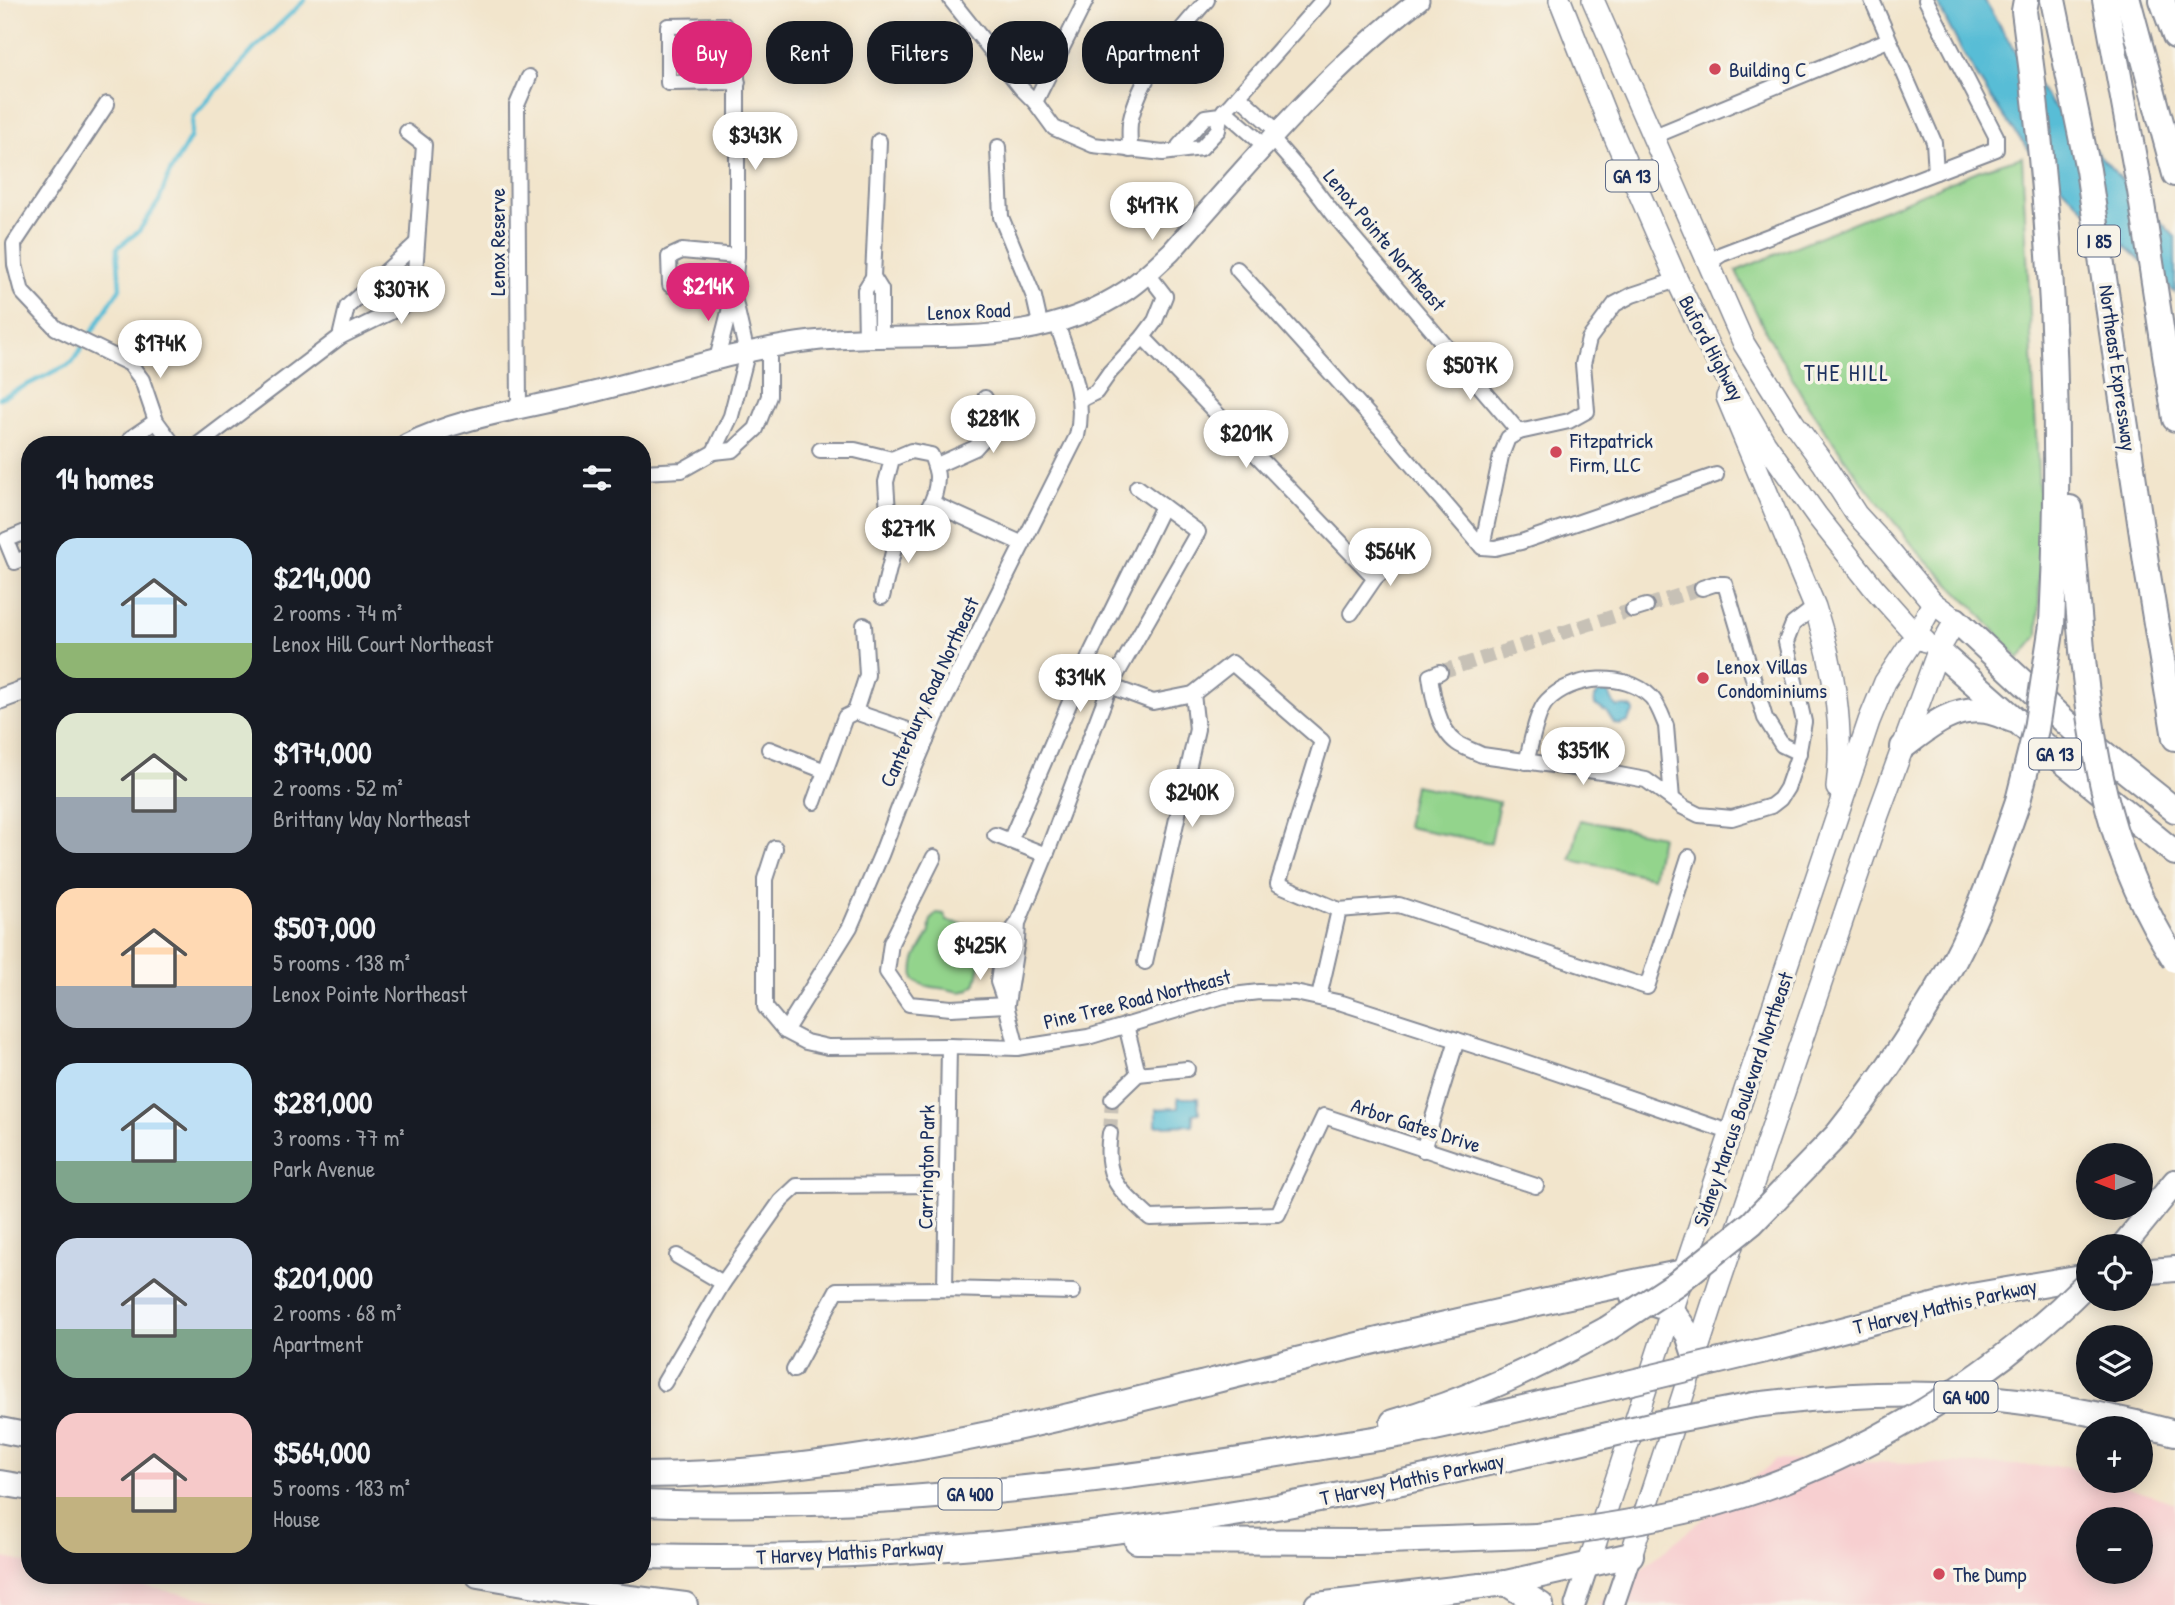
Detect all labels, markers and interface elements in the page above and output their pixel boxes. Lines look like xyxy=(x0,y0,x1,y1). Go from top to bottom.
chip: Buy xyxy=(672,21,752,84)
chip: Rent xyxy=(766,21,853,84)
chip: Filters xyxy=(867,21,973,84)
chip: New xyxy=(987,21,1068,84)
chip: Apartment xyxy=(1082,21,1224,84)
place label: Building C xyxy=(1729,55,1806,84)
marker: Building C xyxy=(1707,61,1723,77)
pin: $343K xyxy=(706,113,804,172)
text: $343K xyxy=(729,119,781,150)
road number: GA 13 xyxy=(1606,160,1658,192)
street label: Lenox Pointe Northeast xyxy=(1317,163,1454,318)
pin: $417K xyxy=(1103,182,1201,242)
street label: Lenox Reserve xyxy=(483,188,512,296)
text: $417K xyxy=(1126,189,1178,220)
road number: I 85 xyxy=(2078,226,2120,256)
pin: $214K xyxy=(659,264,757,323)
pin: $307K xyxy=(352,266,450,326)
text: $214K xyxy=(682,270,734,301)
text: $307K xyxy=(373,273,429,304)
street label: Northeast Expressway xyxy=(2092,283,2144,453)
street label: Buford Highway xyxy=(1672,290,1752,406)
street label: Lenox Road xyxy=(927,295,1011,327)
pin: $174K xyxy=(111,320,209,380)
text: $174K xyxy=(134,327,186,358)
pin: $507K xyxy=(1421,342,1519,402)
text: $507K xyxy=(1442,349,1498,380)
district label: THE HILL xyxy=(1804,357,1890,388)
pin: $281K xyxy=(944,396,1042,455)
text: $281K xyxy=(967,402,1019,433)
pin: $201K xyxy=(1197,410,1295,470)
text: $201K xyxy=(1219,417,1273,448)
place label: Fitzpatrick Firm, LLC xyxy=(1569,426,1653,479)
marker: Fitzpatrick Firm, LLC xyxy=(1548,444,1564,460)
text: 14 homes xyxy=(56,458,154,498)
icon: filters xyxy=(578,459,616,497)
pin: $271K xyxy=(859,505,957,565)
text: $271K xyxy=(881,512,935,543)
pin: $564K xyxy=(1341,528,1439,588)
text: $564K xyxy=(1364,535,1416,566)
text: $214,000 xyxy=(273,557,371,597)
icon: home xyxy=(112,566,196,650)
street label: Canterbury Road Northeast xyxy=(872,592,986,792)
text: 2 rooms · 74 m² xyxy=(273,597,402,628)
text: Lenox Hill Court Northeast xyxy=(273,628,493,659)
place label: Lenox Villas Condominiums xyxy=(1717,652,1827,705)
pin: $314K xyxy=(1031,654,1129,714)
text: $314K xyxy=(1055,661,1105,692)
marker: Lenox Villas Condominiums xyxy=(1695,670,1711,686)
pin: $351K xyxy=(1534,728,1632,787)
text: $174,000 xyxy=(273,732,372,772)
text: $351K xyxy=(1557,734,1609,765)
road number: GA 13 xyxy=(2029,738,2081,769)
icon: home xyxy=(112,741,196,825)
pin: $240K xyxy=(1143,770,1241,829)
text: 2 rooms · 52 m² xyxy=(273,772,403,803)
text: $240K xyxy=(1165,776,1219,807)
text: Brittany Way Northeast xyxy=(273,803,470,834)
text: $507,000 xyxy=(273,907,376,947)
icon: home xyxy=(112,916,196,1000)
pin: $425K xyxy=(931,922,1029,982)
text: $425K xyxy=(954,929,1006,960)
text: 5 rooms · 138 m² xyxy=(273,947,410,978)
street label: Pine Tree Road Northeast xyxy=(1040,962,1234,1036)
street label: Sidney Marcus Boulevard Northeast xyxy=(1686,967,1800,1230)
text: Lenox Pointe Northeast xyxy=(273,978,467,1009)
text: $281,000 xyxy=(273,1082,373,1122)
street label: Arbor Gates Drive xyxy=(1347,1090,1485,1160)
icon: home xyxy=(112,1091,196,1175)
street label: Carrington Park xyxy=(910,1104,942,1230)
text: 3 rooms · 77 m² xyxy=(273,1122,405,1153)
north arrow xyxy=(2076,1143,2152,1220)
map controls xyxy=(2076,1143,2153,1584)
text: Park Avenue xyxy=(273,1153,375,1184)
button: locate xyxy=(2076,1234,2153,1311)
text: $201,000 xyxy=(273,1257,373,1297)
icon: home xyxy=(112,1266,196,1350)
street label: T Harvey Mathis Parkway xyxy=(1850,1271,2040,1341)
text: 2 rooms · 68 m² xyxy=(273,1297,401,1328)
button: layers xyxy=(2076,1325,2153,1402)
text: Apartment xyxy=(273,1328,363,1359)
road number: GA 400 xyxy=(1934,1382,1997,1413)
button: + xyxy=(2076,1416,2153,1493)
text: $564,000 xyxy=(273,1432,371,1472)
icon: home xyxy=(112,1441,196,1525)
street label: T Harvey Mathis Parkway xyxy=(1317,1445,1507,1513)
text: 5 rooms · 183 m² xyxy=(273,1472,410,1503)
road number: GA 400 xyxy=(939,1478,1002,1510)
text: House xyxy=(273,1503,320,1534)
button: − xyxy=(2076,1507,2153,1584)
street label: T Harvey Mathis Parkway xyxy=(756,1533,945,1571)
place label: The Dump xyxy=(1953,1560,2026,1589)
marker: The Dump xyxy=(1931,1566,1947,1582)

